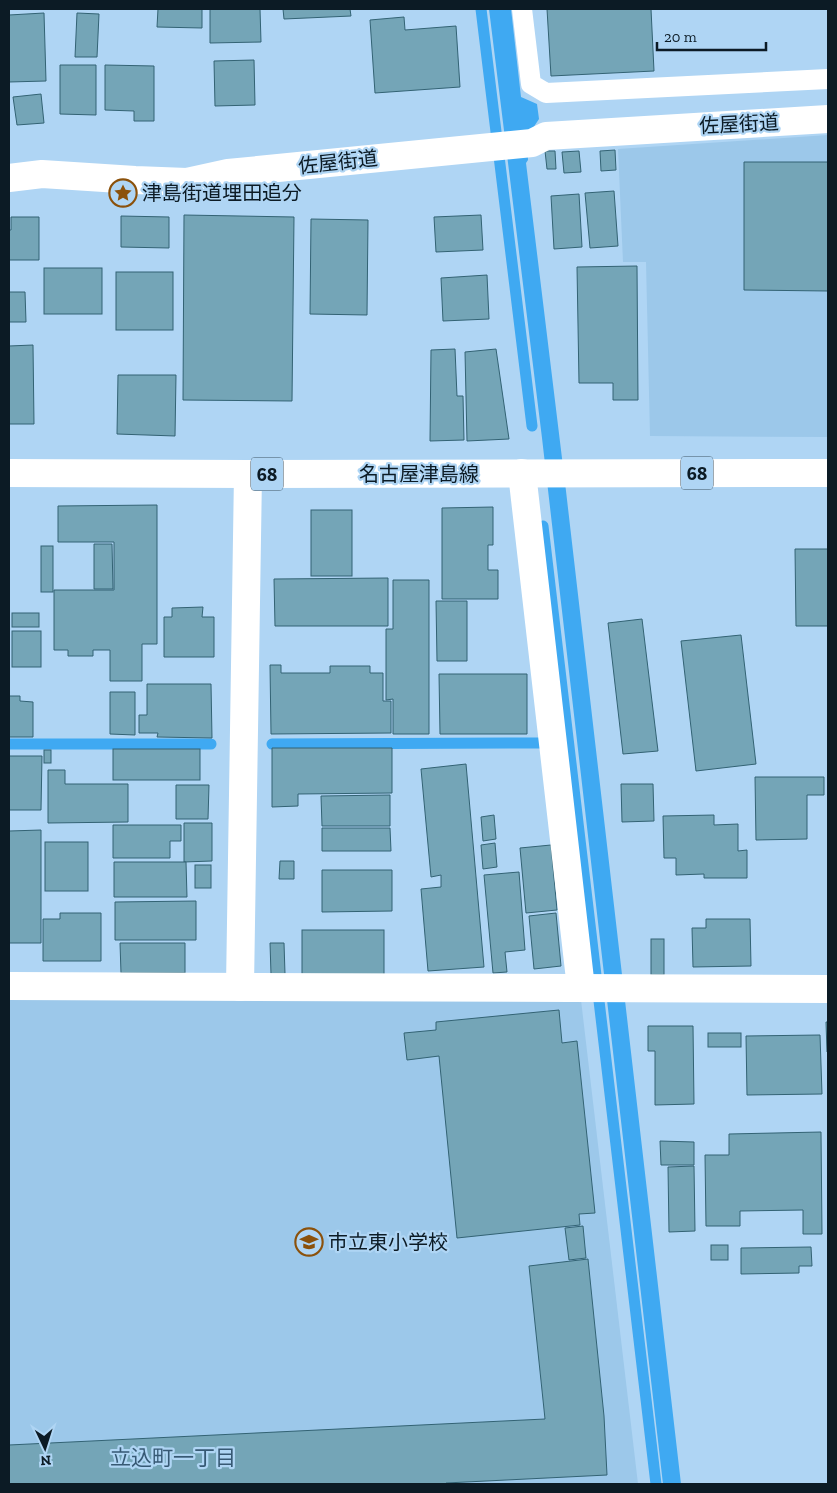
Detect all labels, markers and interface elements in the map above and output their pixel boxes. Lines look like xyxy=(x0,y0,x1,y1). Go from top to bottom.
scale bar xyxy=(657,20,766,52)
text: 20 m xyxy=(664,28,697,46)
street label: 佐屋街道 xyxy=(698,110,780,138)
street label: 佐屋街道 xyxy=(297,146,379,178)
place icon: 津島街道埋田追分 xyxy=(108,178,138,208)
place label: 津島街道埋田追分 xyxy=(142,181,302,205)
road number: 68 xyxy=(681,456,713,489)
road number: 68 xyxy=(251,458,283,490)
street label: 名古屋津島線 xyxy=(359,462,479,486)
school or university icon: 市立東小学校 xyxy=(294,1227,324,1257)
place label: 市立東小学校 xyxy=(328,1230,448,1254)
north arrow xyxy=(20,1423,70,1473)
district label: 立込町一丁目 xyxy=(110,1445,236,1470)
text: N xyxy=(40,1452,52,1469)

